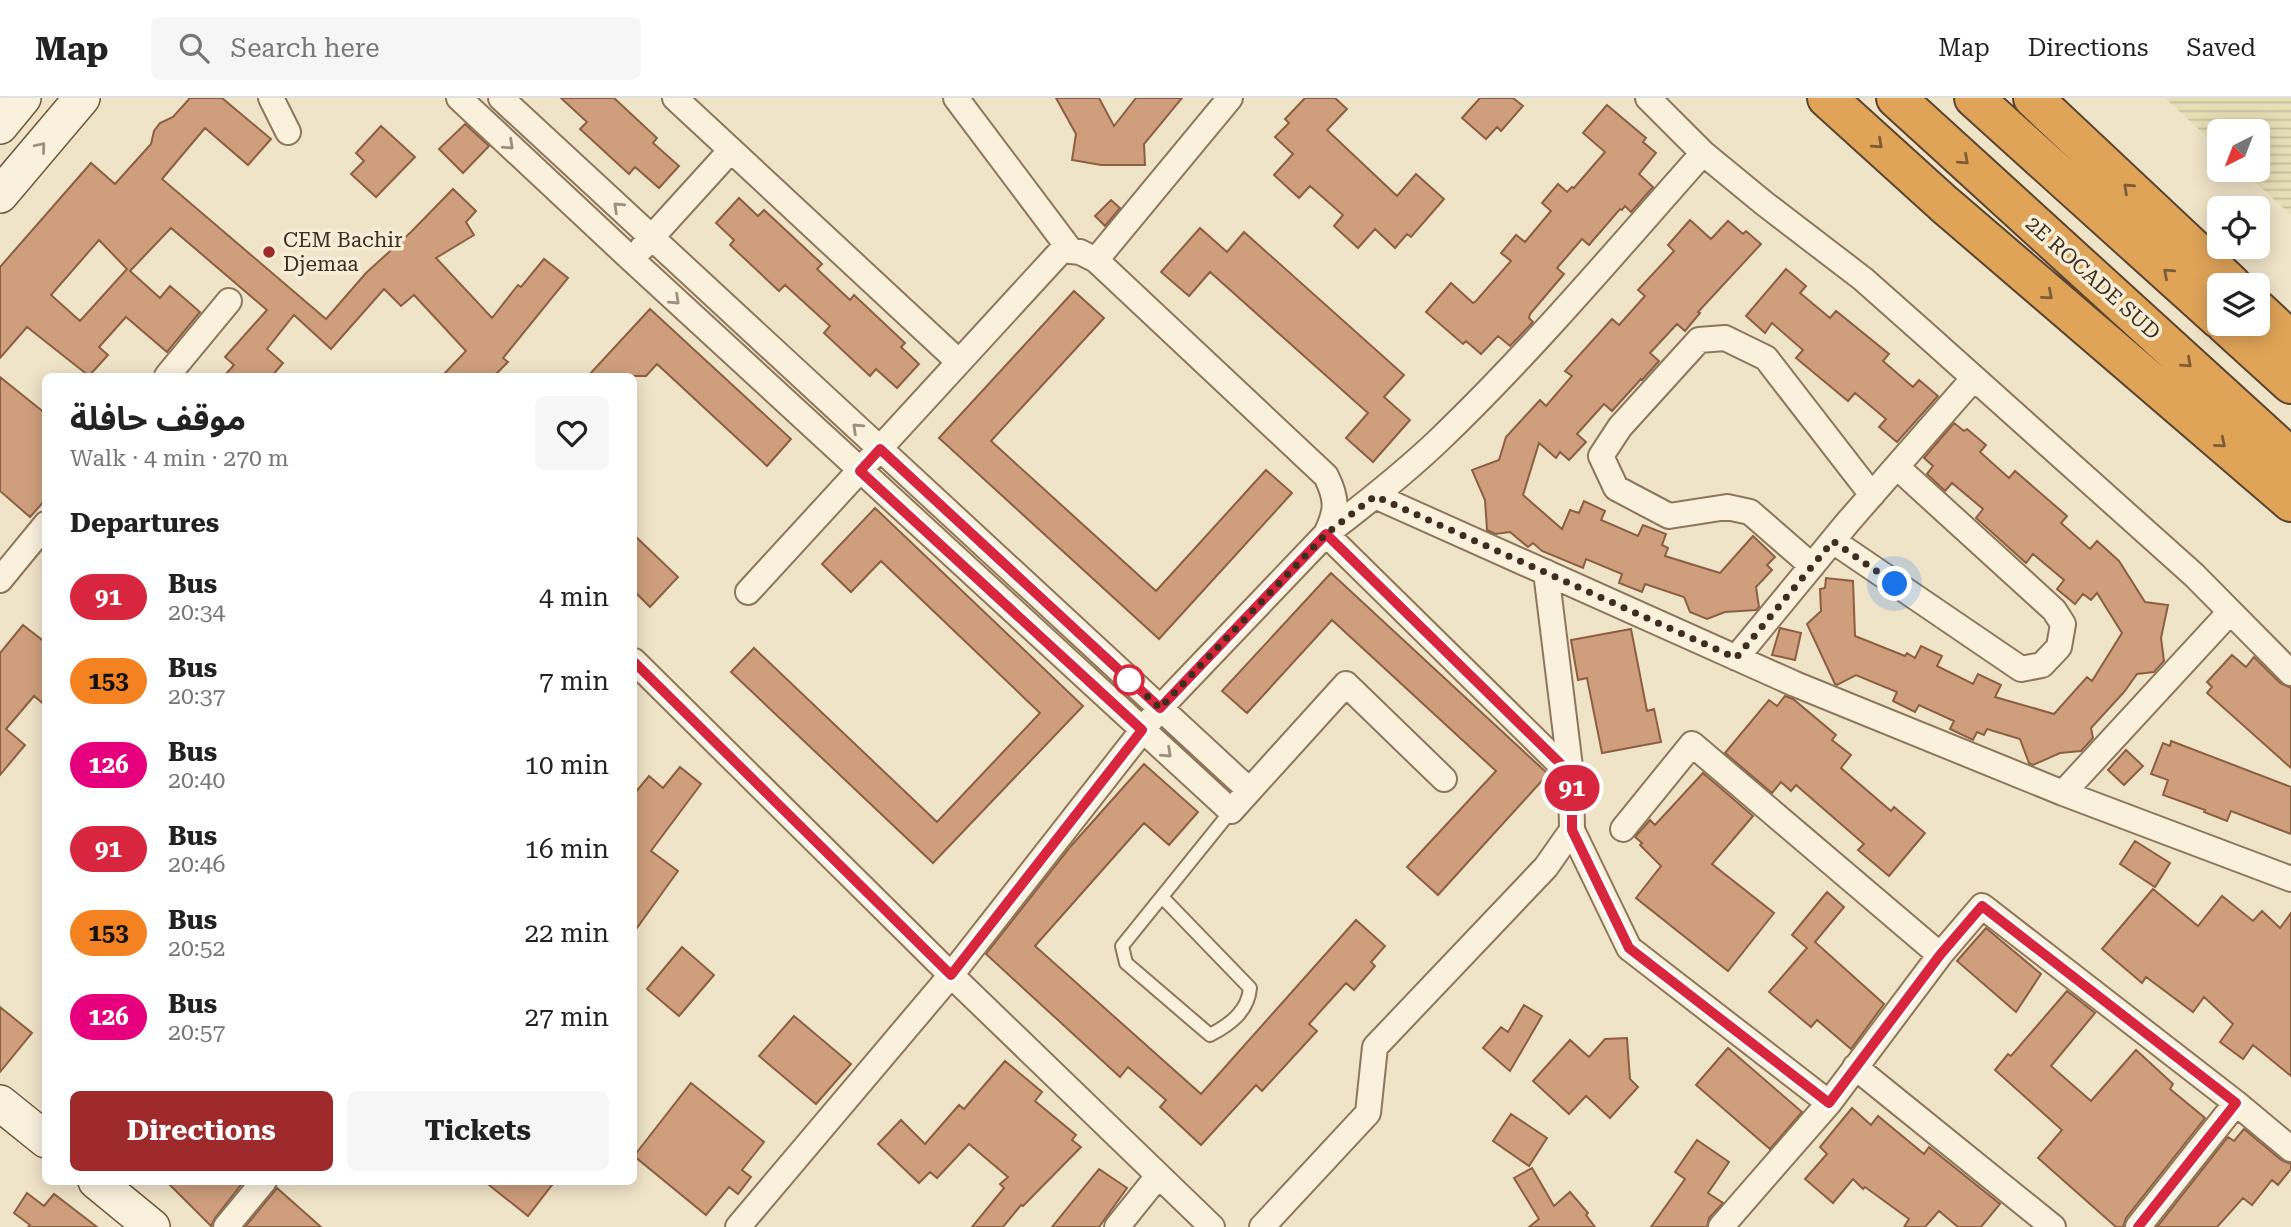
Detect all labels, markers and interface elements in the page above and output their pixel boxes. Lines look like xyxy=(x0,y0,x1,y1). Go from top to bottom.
search box xyxy=(151,17,641,80)
text: Map xyxy=(35,29,109,68)
icon: search xyxy=(175,29,213,67)
text: Search here xyxy=(231,33,380,63)
text: Map xyxy=(1938,34,1990,62)
text: Directions xyxy=(2028,34,2148,62)
text: Saved xyxy=(2186,34,2256,62)
north arrow xyxy=(2207,119,2270,182)
map controls xyxy=(2207,119,2270,336)
one-way arrow xyxy=(501,136,514,149)
one-way arrow xyxy=(1870,136,1883,148)
one-way arrow xyxy=(33,142,45,155)
one-way arrow xyxy=(1956,152,1969,165)
one-way arrow xyxy=(2124,184,2137,196)
button: locate xyxy=(2207,196,2270,259)
one-way arrow xyxy=(613,202,626,215)
street label: 2E ROCADE SUD xyxy=(2021,211,2165,345)
place label: CEM Bachir Djemaa xyxy=(283,228,403,276)
marker: CEM Bachir Djemaa xyxy=(261,244,277,260)
one-way arrow xyxy=(2163,269,2176,281)
button: layers xyxy=(2207,273,2270,336)
one-way arrow xyxy=(2040,287,2053,299)
one-way arrow xyxy=(667,292,680,304)
one-way arrow xyxy=(2179,355,2192,367)
button: heart xyxy=(535,396,609,470)
text: موقف حافلة xyxy=(70,399,246,438)
one-way arrow xyxy=(852,423,865,436)
one-way arrow xyxy=(2213,435,2226,447)
text: Walk · 4 min · 270 m xyxy=(70,445,289,472)
text: Departures xyxy=(70,508,219,538)
your location xyxy=(1877,566,1912,601)
text: Bus xyxy=(168,569,217,599)
text: 4 min xyxy=(539,582,609,612)
text: 91 xyxy=(95,583,122,611)
text: 20:34 xyxy=(168,599,225,626)
text: Bus xyxy=(168,653,217,683)
unlabelled marker xyxy=(1114,665,1144,695)
text: 7 min xyxy=(539,666,609,696)
text: 153 xyxy=(88,667,129,695)
text: 20:37 xyxy=(168,683,225,710)
text: Bus xyxy=(168,737,217,767)
one-way arrow xyxy=(1159,744,1172,757)
text: 10 min xyxy=(525,750,609,780)
text: 126 xyxy=(88,751,129,779)
line badge: 91 xyxy=(1540,765,1604,811)
text: 20:40 xyxy=(168,767,225,794)
text: 91 xyxy=(1559,774,1585,802)
text: Bus xyxy=(168,821,217,851)
text: 16 min xyxy=(525,834,609,864)
text: 91 xyxy=(95,835,122,863)
text: 20:46 xyxy=(168,851,225,878)
text: Bus xyxy=(168,905,217,935)
text: 22 min xyxy=(525,918,609,948)
text: 153 xyxy=(88,919,129,947)
text: 20:52 xyxy=(168,935,225,962)
text: Bus xyxy=(168,989,217,1019)
text: 27 min xyxy=(525,1002,609,1032)
text: 126 xyxy=(88,1003,129,1031)
text: 20:57 xyxy=(168,1019,225,1046)
button: Directions xyxy=(70,1091,333,1171)
button: Tickets xyxy=(347,1091,609,1171)

